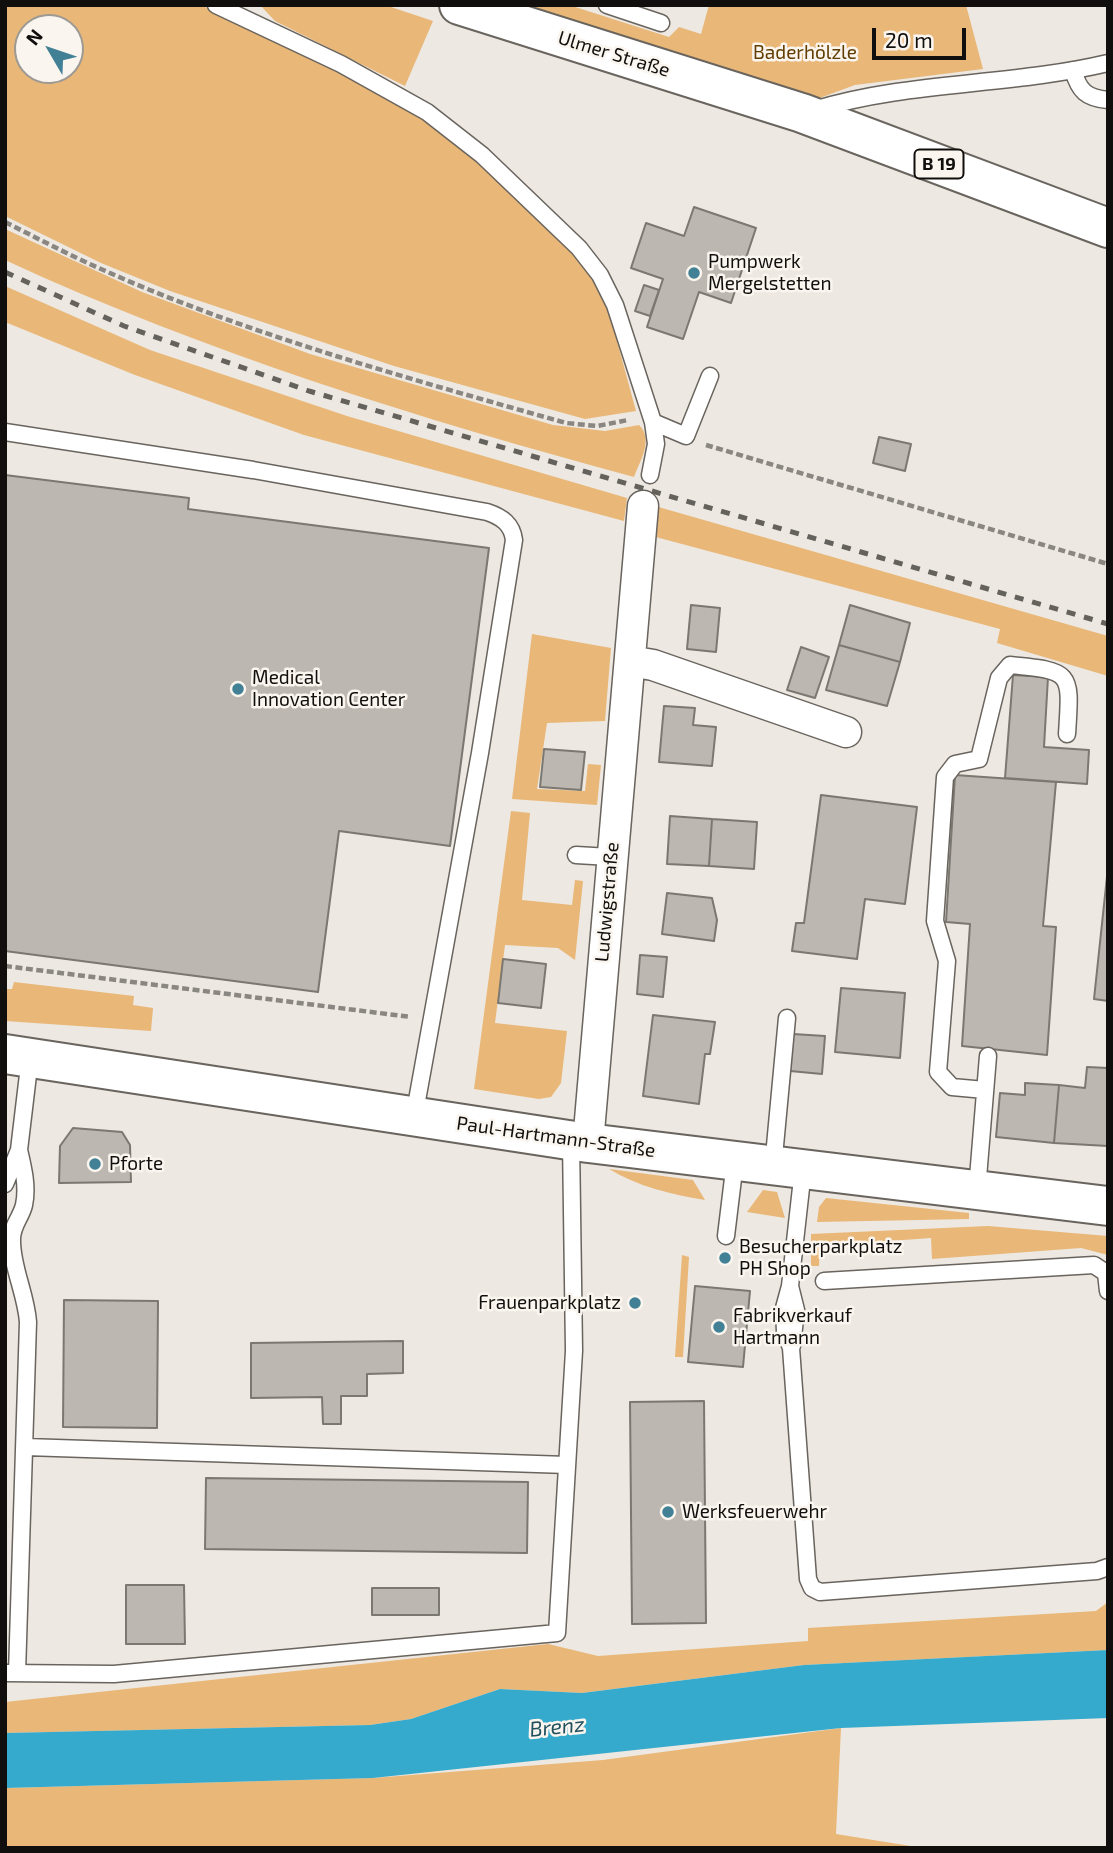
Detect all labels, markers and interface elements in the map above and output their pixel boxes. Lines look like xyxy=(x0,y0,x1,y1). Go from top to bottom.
north arrow xyxy=(14,14,84,84)
scale bar xyxy=(875,14,970,58)
text: N xyxy=(21,24,47,49)
street label: Ulmer Straße xyxy=(555,26,673,82)
text: 20 m xyxy=(885,27,933,52)
park label: Baderhölzle xyxy=(753,42,857,64)
road number: B 19 xyxy=(914,149,964,178)
place label: Pumpwerk Mergelstetten xyxy=(708,251,832,295)
marker: Pumpwerk Mergelstetten xyxy=(686,265,702,281)
place label: Medical Innovation Center xyxy=(252,667,405,711)
marker: Medical Innovation Center xyxy=(230,681,246,697)
street label: Ludwigstraße xyxy=(590,841,624,963)
street label: Paul-Hartmann-Straße xyxy=(455,1112,657,1162)
place label: Pforte xyxy=(109,1153,163,1175)
marker: Pforte xyxy=(87,1156,103,1172)
place label: Besucherparkplatz PH Shop xyxy=(739,1236,902,1280)
marker: Besucherparkplatz PH Shop xyxy=(717,1250,733,1266)
place label: Frauenparkplatz xyxy=(478,1292,621,1314)
marker: Frauenparkplatz xyxy=(627,1295,643,1311)
place label: Fabrikverkauf Hartmann xyxy=(733,1305,852,1349)
marker: Fabrikverkauf Hartmann xyxy=(711,1319,727,1335)
place label: Werksfeuerwehr xyxy=(682,1501,827,1523)
marker: Werksfeuerwehr xyxy=(660,1504,676,1520)
water label: Brenz xyxy=(528,1712,586,1742)

